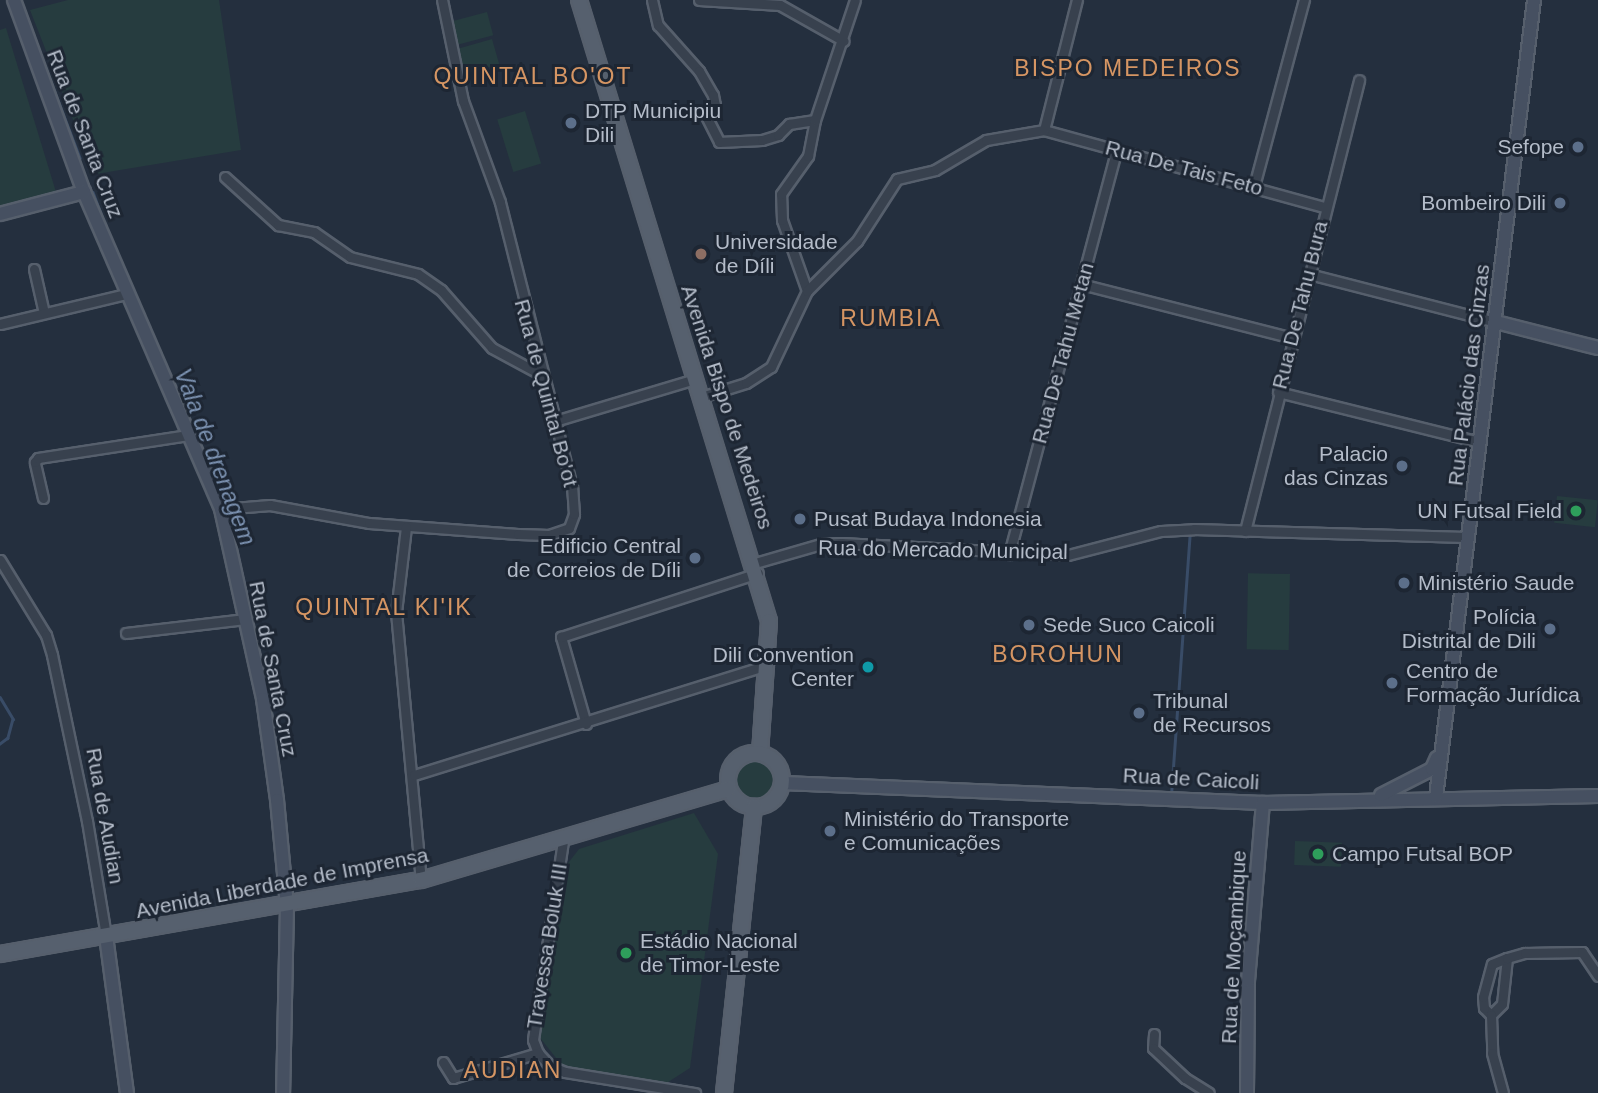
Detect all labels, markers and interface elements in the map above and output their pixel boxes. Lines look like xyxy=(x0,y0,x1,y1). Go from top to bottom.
street label: Rua de Santa Cruz xyxy=(41,46,129,222)
district label: BISPO MEDEIROS xyxy=(1016,54,1240,82)
district label: QUINTAL BO'OT xyxy=(435,62,631,90)
place label: DTP Municipiu Dili xyxy=(585,98,722,148)
marker: DTP Municipiu Dili xyxy=(563,115,579,131)
place label: Sefope xyxy=(1497,134,1564,160)
street label: Rua De Tais Feto xyxy=(1102,135,1266,201)
marker: Sefope xyxy=(1570,139,1586,155)
place label: Bombeiro Dili xyxy=(1421,190,1546,216)
marker: Bombeiro Dili xyxy=(1552,195,1568,211)
street label: Rua De Tahu Bura xyxy=(1267,218,1333,392)
place label: Universidade de Díli xyxy=(715,229,838,279)
marker: Universidade de Díli xyxy=(693,246,709,262)
street label: Rua De Tahu Metan xyxy=(1027,260,1099,446)
street label: Rua Palácio das Cinzas xyxy=(1443,263,1495,487)
street label: Avenida Bispo de Medeiros xyxy=(676,282,778,532)
street label: Rua de Quintal Bo'ot xyxy=(509,296,583,490)
district label: RUMBIA xyxy=(841,304,941,332)
water label: Vala de drenagem xyxy=(169,365,261,549)
place label: Palacio das Cinzas xyxy=(1284,441,1388,491)
marker: Palacio das Cinzas xyxy=(1394,458,1410,474)
place label: UN Futsal Field xyxy=(1417,498,1562,524)
marker: UN Futsal Field xyxy=(1568,503,1584,519)
place label: Pusat Budaya Indonesia xyxy=(814,506,1042,532)
marker: Pusat Budaya Indonesia xyxy=(792,511,808,527)
place label: Edificio Central de Correios de Díli xyxy=(507,533,681,583)
street label: Rua do Mercado Municipal xyxy=(818,535,1068,565)
marker: Edificio Central de Correios de Díli xyxy=(687,550,703,566)
place label: Ministério Saude xyxy=(1418,570,1574,596)
marker: Ministério Saude xyxy=(1396,575,1412,591)
street label: Rua de Santa Cruz xyxy=(244,579,302,759)
district label: QUINTAL KI'IK xyxy=(297,593,471,621)
place label: Polícia Distrital de Dili xyxy=(1402,604,1536,654)
place label: Sede Suco Caicoli xyxy=(1043,612,1215,638)
marker: Sede Suco Caicoli xyxy=(1021,617,1037,633)
marker: Polícia Distrital de Dili xyxy=(1542,621,1558,637)
district label: BOROHUN xyxy=(993,640,1123,668)
place label: Dili Convention Center xyxy=(713,642,854,692)
place label: Centro de Formação Jurídica xyxy=(1406,658,1580,708)
marker: Dili Convention Center xyxy=(860,659,876,675)
marker: Centro de Formação Jurídica xyxy=(1384,675,1400,691)
place label: Tribunal de Recursos xyxy=(1153,688,1271,738)
marker: Tribunal de Recursos xyxy=(1131,705,1147,721)
street label: Rua de Audian xyxy=(81,745,129,887)
street label: Rua de Caicoli xyxy=(1122,763,1260,795)
place label: Ministério do Transporte e Comunicações xyxy=(844,806,1070,856)
marker: Ministério do Transporte e Comunicações xyxy=(822,823,838,839)
place label: Campo Futsal BOP xyxy=(1332,841,1513,867)
street label: Avenida Liberdade de Imprensa xyxy=(134,842,430,924)
marker: Campo Futsal BOP xyxy=(1310,846,1326,862)
street label: Rua de Moçambique xyxy=(1216,850,1252,1044)
street label: Travessa Boluk III xyxy=(521,861,573,1031)
place label: Estádio Nacional de Timor-Leste xyxy=(640,928,798,978)
marker: Estádio Nacional de Timor-Leste xyxy=(618,945,634,961)
district label: AUDIAN xyxy=(464,1056,562,1084)

